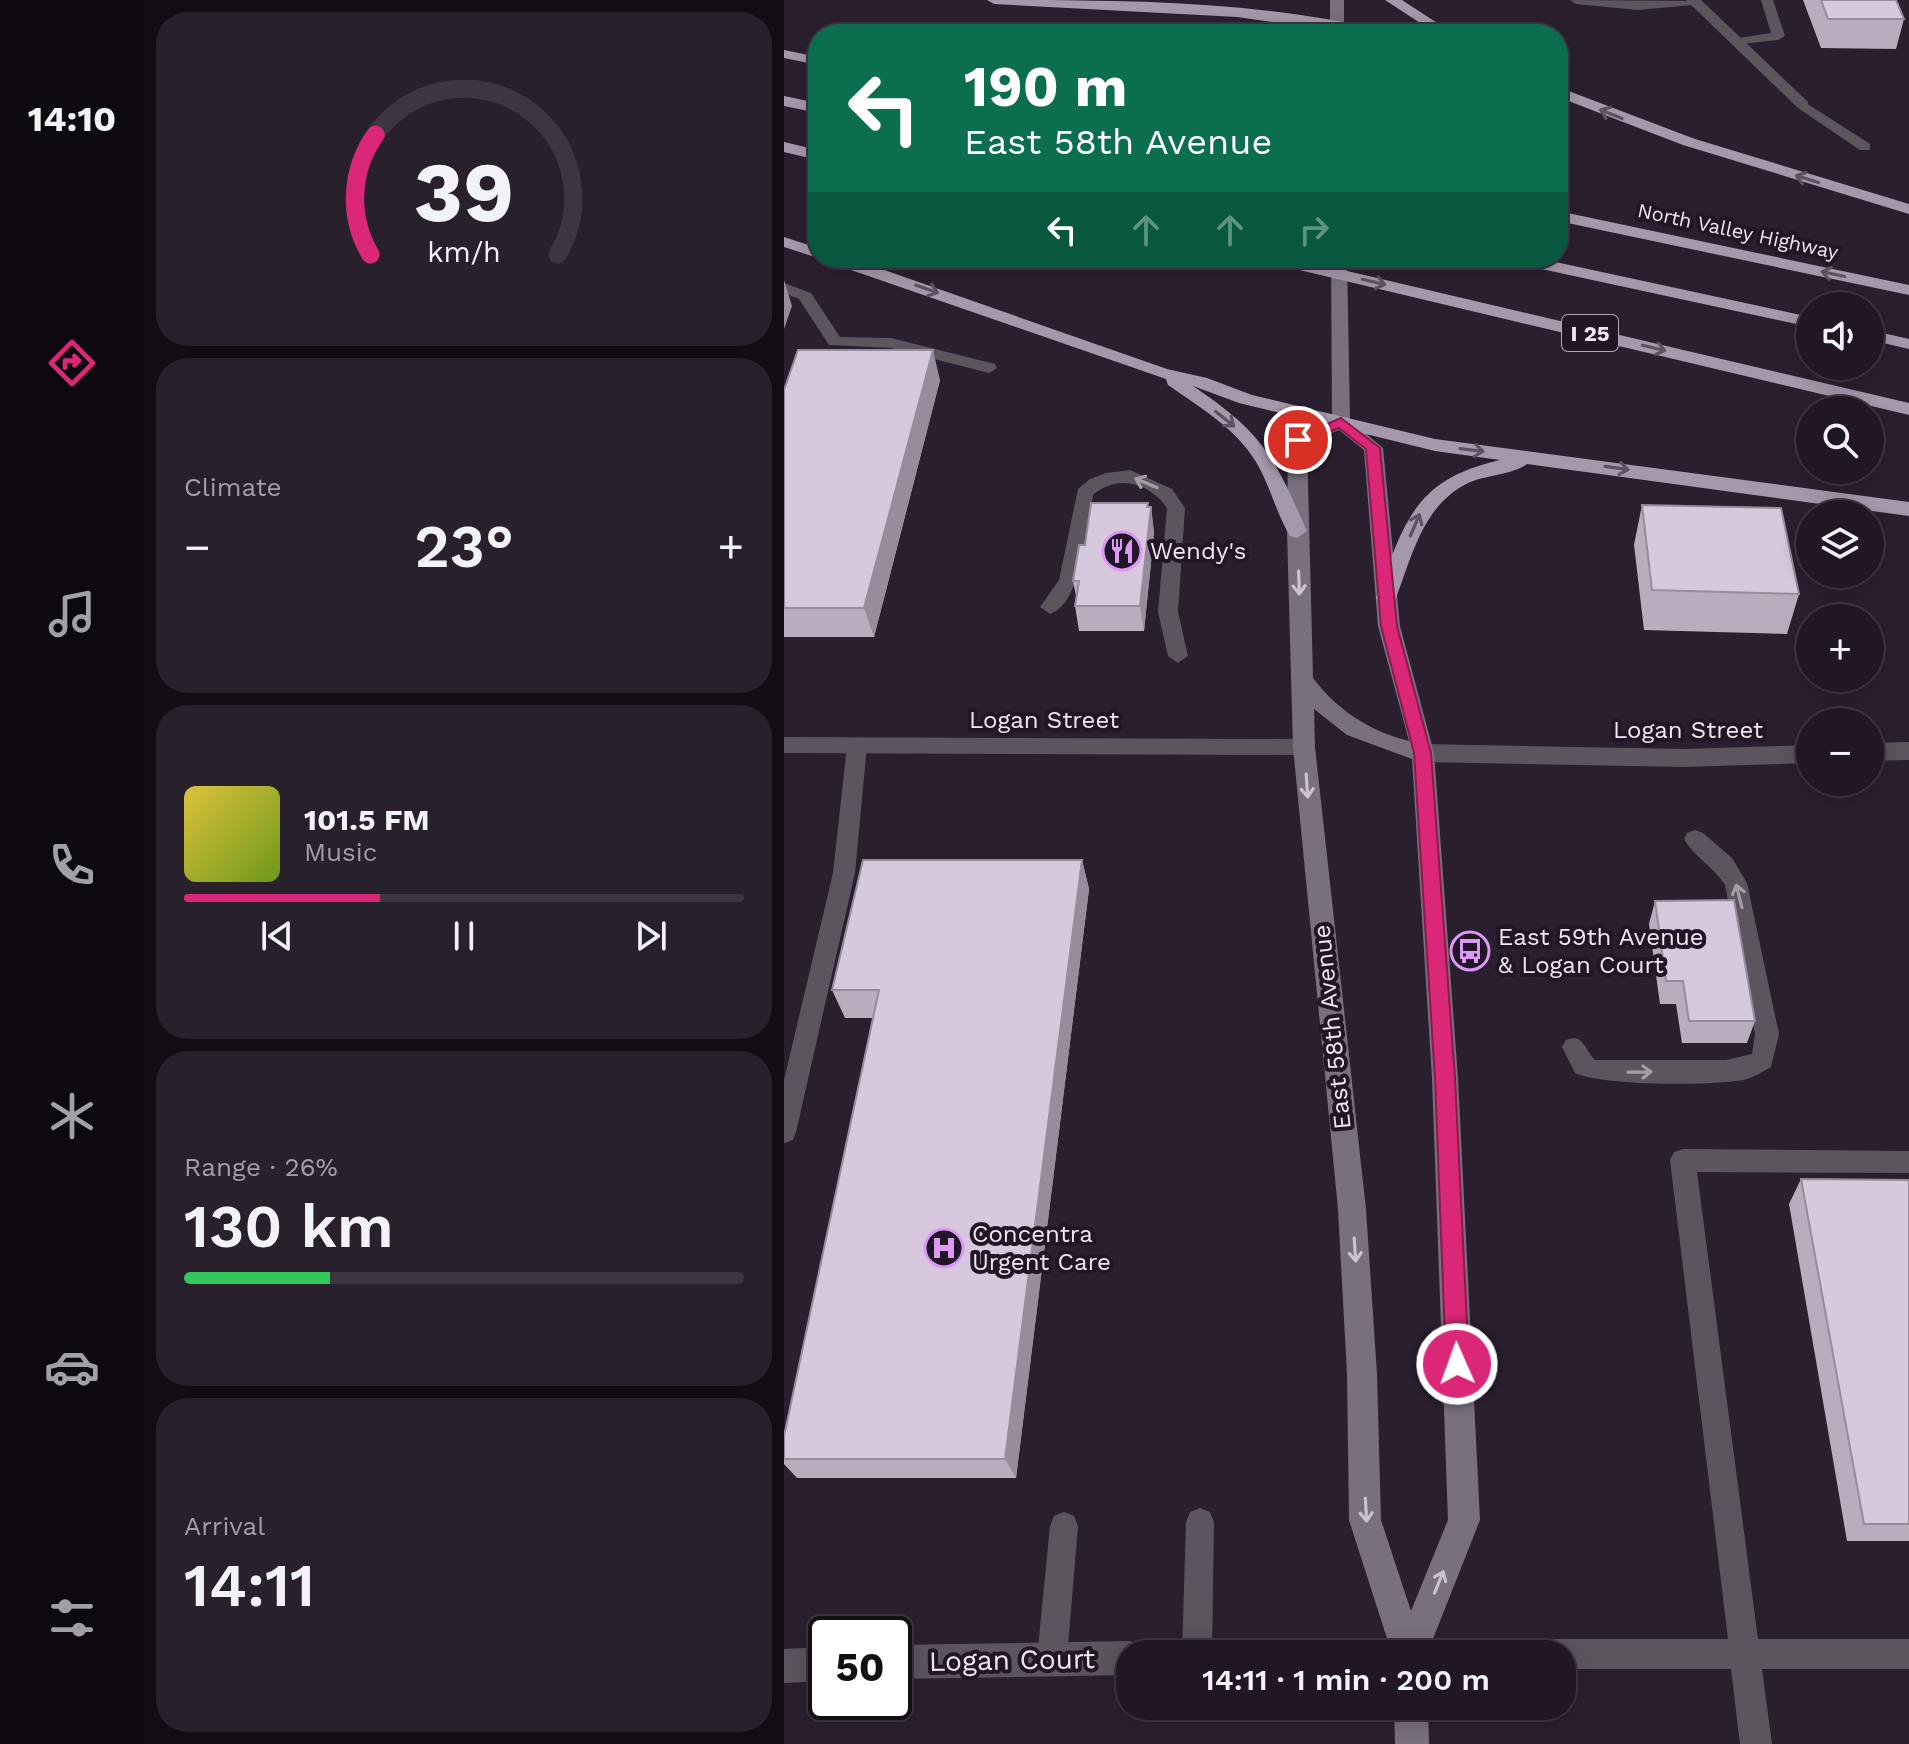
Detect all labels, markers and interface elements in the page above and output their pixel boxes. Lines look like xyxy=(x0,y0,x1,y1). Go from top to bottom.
text: 190 m xyxy=(964,54,1127,120)
icon: left xyxy=(832,56,936,160)
text: 14:10 xyxy=(28,98,116,140)
one-way arrow xyxy=(1599,106,1624,120)
text: East 58th Avenue xyxy=(964,121,1272,163)
text: 39 xyxy=(414,144,514,241)
one-way arrow xyxy=(1795,171,1821,186)
street label: North Valley Highway xyxy=(1636,198,1841,264)
icon: left xyxy=(1040,208,1084,252)
icon: ahead xyxy=(1124,208,1168,252)
icon: ahead xyxy=(1208,208,1252,252)
icon: right xyxy=(1292,208,1336,252)
text: km/h xyxy=(427,235,501,269)
one-way arrow xyxy=(1820,266,1846,281)
one-way arrow xyxy=(1360,275,1386,290)
one-way arrow xyxy=(914,283,939,298)
map controls xyxy=(1796,292,1884,796)
button: sound xyxy=(1796,292,1884,380)
road number: I 25 xyxy=(1562,315,1618,351)
icon: directions xyxy=(44,335,100,391)
one-way arrow xyxy=(1641,341,1666,356)
button: search xyxy=(1796,396,1884,484)
pin xyxy=(1264,406,1332,474)
one-way arrow xyxy=(1214,410,1235,428)
icon: arrive xyxy=(1276,418,1320,462)
one-way arrow xyxy=(1459,443,1484,458)
one-way arrow xyxy=(1604,461,1629,476)
text: Climate xyxy=(184,472,282,502)
one-way arrow xyxy=(1134,475,1159,490)
button: layers xyxy=(1796,500,1884,588)
text: 23° xyxy=(414,511,514,582)
one-way arrow xyxy=(1409,513,1424,538)
text: − xyxy=(184,521,211,573)
text: + xyxy=(717,521,744,573)
restaurant icon: Wendy's xyxy=(1101,530,1143,572)
place label: Wendy's xyxy=(1150,537,1246,565)
one-way arrow xyxy=(1292,569,1307,596)
icon: music xyxy=(44,586,100,642)
button: + xyxy=(1796,604,1884,692)
street label: Logan Street xyxy=(969,706,1119,734)
button: − xyxy=(1796,708,1884,796)
street label: Logan Street xyxy=(1613,716,1763,744)
one-way arrow xyxy=(1300,773,1315,799)
text: 101.5 FM xyxy=(304,802,430,837)
icon: phone xyxy=(44,837,100,893)
text: Music xyxy=(304,837,377,867)
one-way arrow xyxy=(1731,883,1746,909)
icon: previous xyxy=(255,914,299,958)
icon: pause xyxy=(442,914,486,958)
icon: next xyxy=(629,914,673,958)
street label: East 58th Avenue xyxy=(1307,923,1357,1131)
place label: East 59th Avenue & Logan Court xyxy=(1498,923,1704,979)
bus stop icon: East 59th Avenue & Logan Court xyxy=(1449,930,1491,972)
one-way arrow xyxy=(1626,1064,1653,1080)
icon: climate xyxy=(44,1088,100,1144)
text: Range · 26% xyxy=(184,1152,338,1182)
text: 130 km xyxy=(184,1191,394,1262)
place label: Concentra Urgent Care xyxy=(972,1220,1111,1276)
hospital icon: Concentra Urgent Care xyxy=(923,1227,965,1269)
one-way arrow xyxy=(1348,1236,1363,1263)
position arrow xyxy=(1415,1322,1499,1406)
icon: car xyxy=(44,1339,100,1395)
one-way arrow xyxy=(1358,1496,1373,1523)
text: Arrival xyxy=(184,1511,265,1541)
text: 14:11 xyxy=(184,1550,315,1621)
one-way arrow xyxy=(1433,1570,1447,1595)
icon: filters xyxy=(44,1590,100,1646)
speed limit sign: 50 xyxy=(808,1616,912,1720)
street label: Logan Court xyxy=(929,1642,1096,1678)
text: 14:11 · 1 min · 200 m xyxy=(1202,1662,1490,1697)

